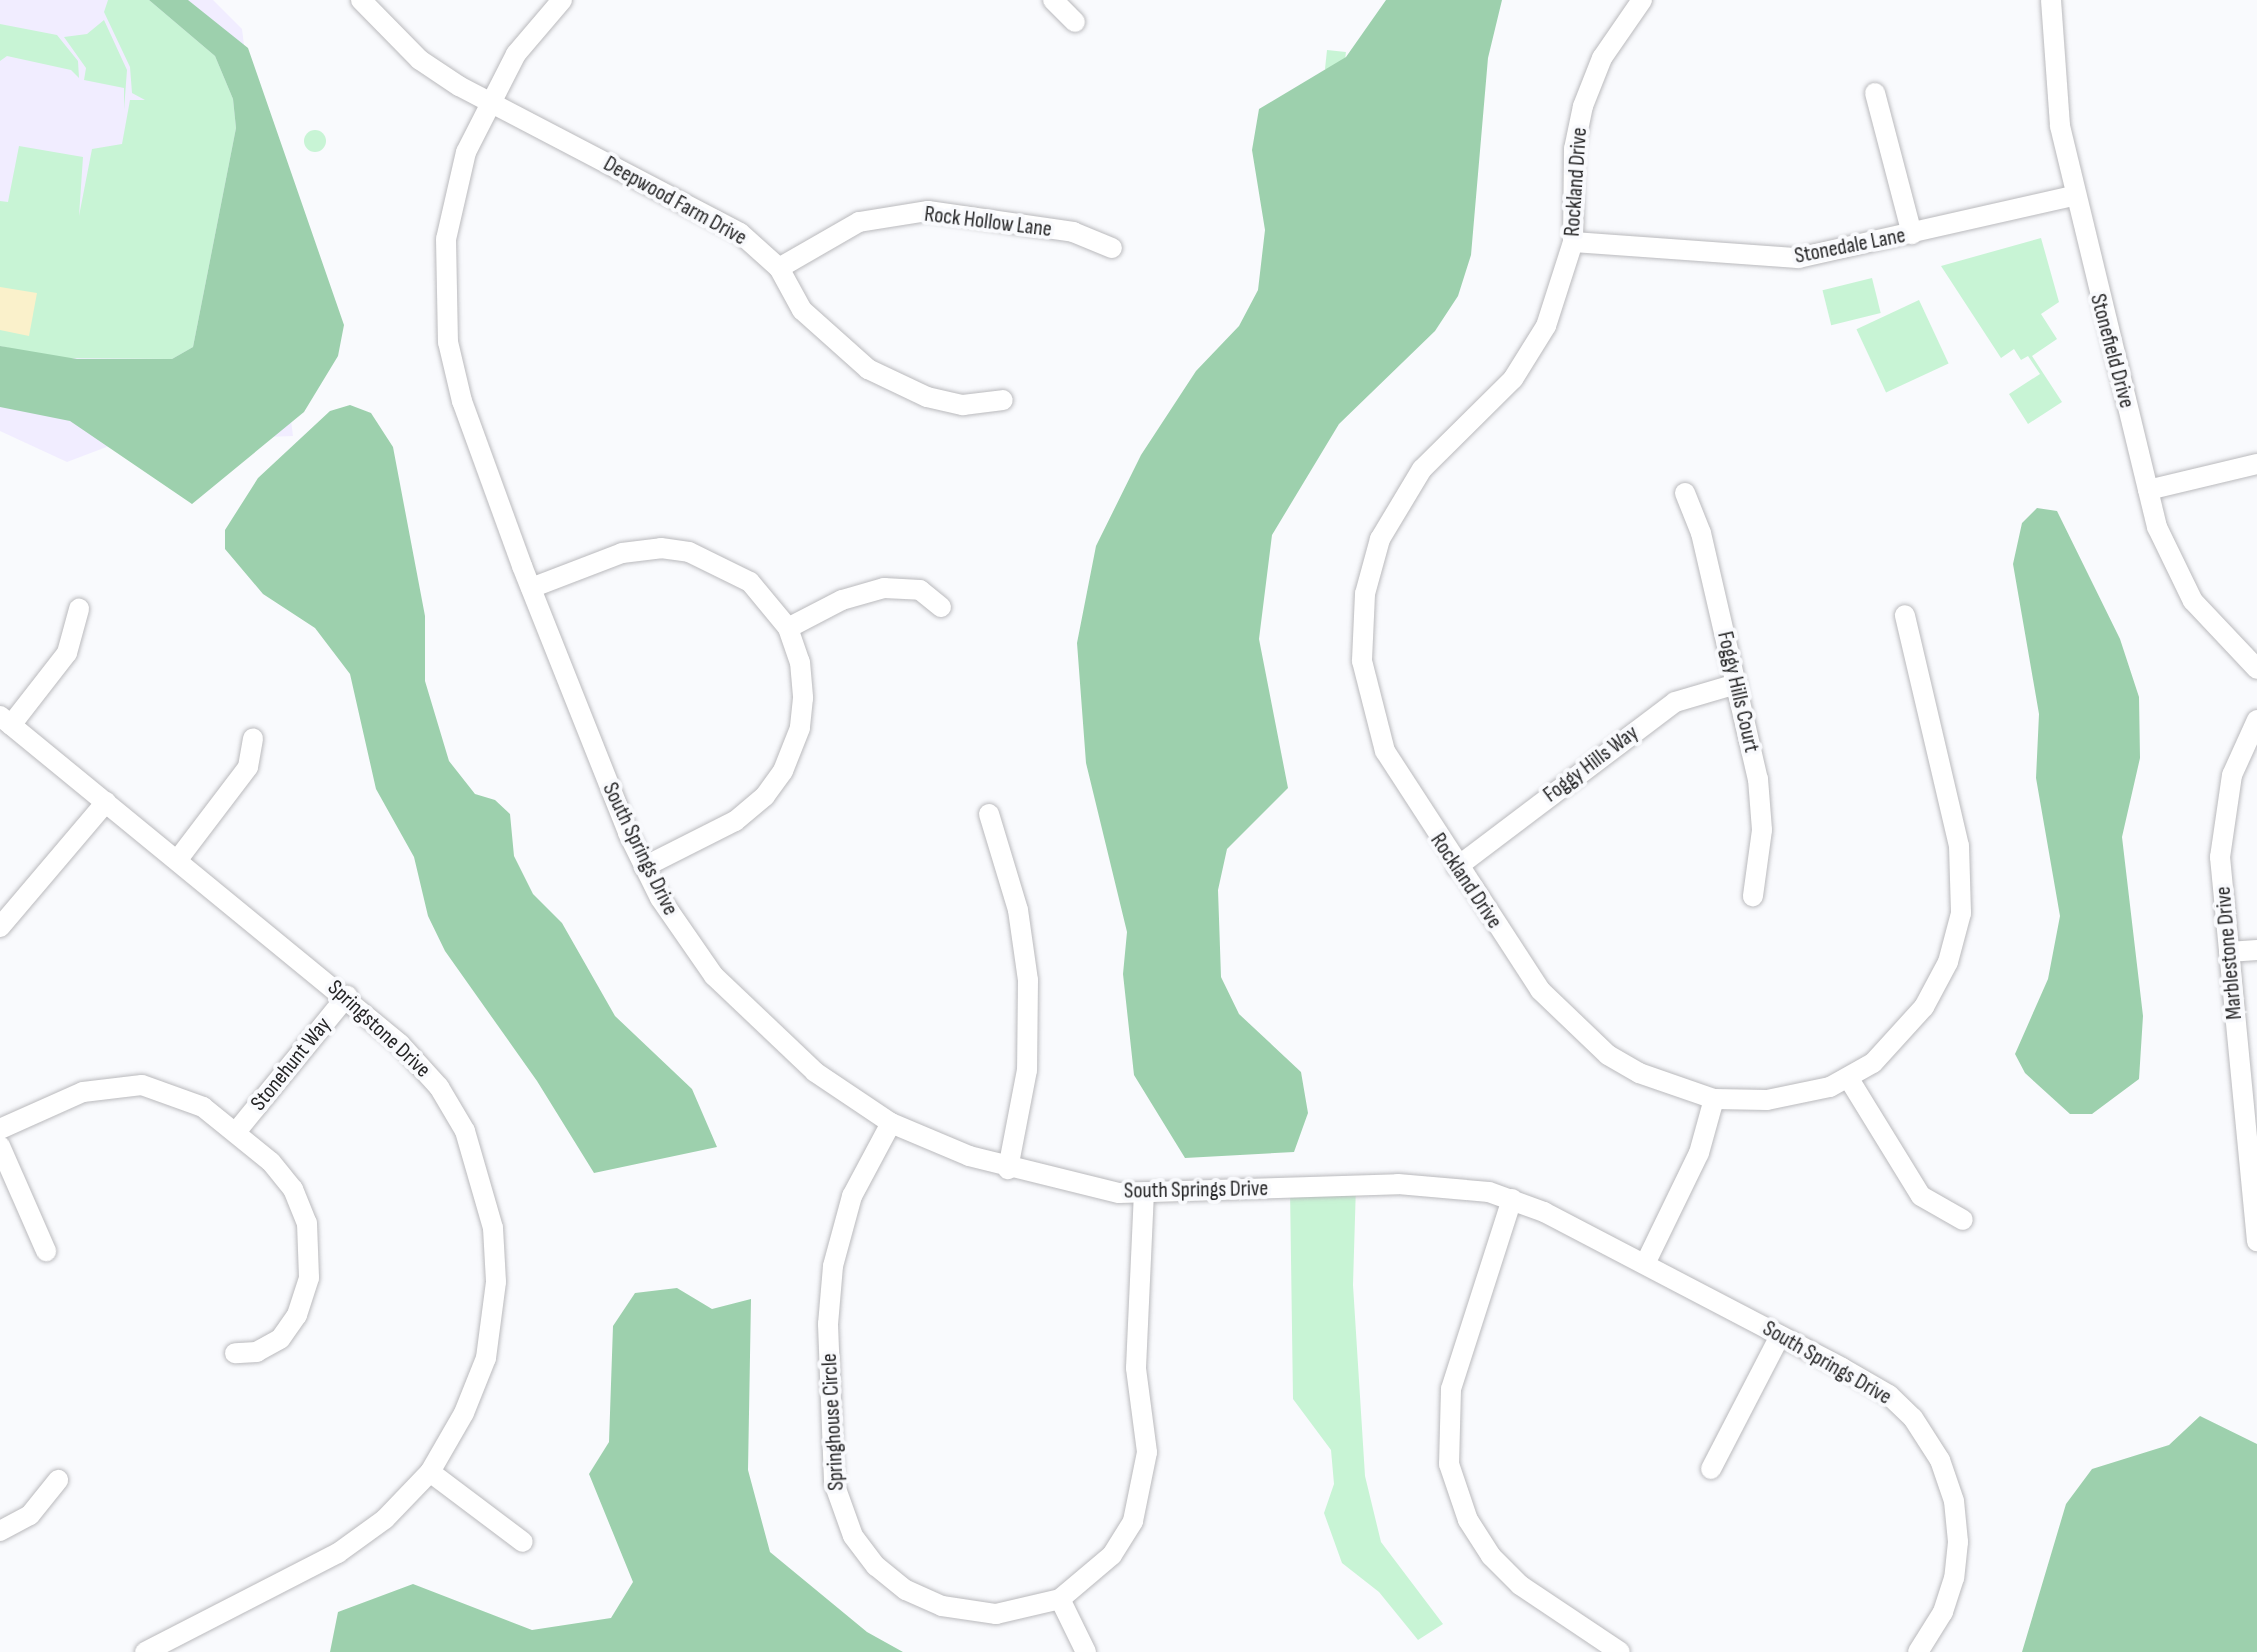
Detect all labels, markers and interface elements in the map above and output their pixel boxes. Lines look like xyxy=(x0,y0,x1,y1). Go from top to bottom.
street label: Rockland Drive xyxy=(1559,127,1593,237)
street label: Deepwood Farm Drive xyxy=(599,151,751,251)
street label: Rock Hollow Lane xyxy=(923,201,1053,243)
street label: Stonedale Lane xyxy=(1792,222,1908,270)
street label: Stonefield Drive xyxy=(2084,291,2140,411)
street label: Foggy Hills Court xyxy=(1711,629,1765,755)
street label: Foggy Hills Way xyxy=(1538,720,1644,808)
street label: South Springs Drive xyxy=(597,778,683,920)
street label: Rockland Drive xyxy=(1424,828,1508,934)
street label: Marblestone Drive xyxy=(2210,885,2248,1021)
street label: Springstone Drive xyxy=(322,975,436,1083)
street label: Stonehunt Way xyxy=(245,1012,337,1116)
street label: South Springs Drive xyxy=(1124,1176,1268,1204)
street label: South Springs Drive xyxy=(1758,1315,1896,1411)
street label: Springhouse Circle xyxy=(816,1353,850,1491)

